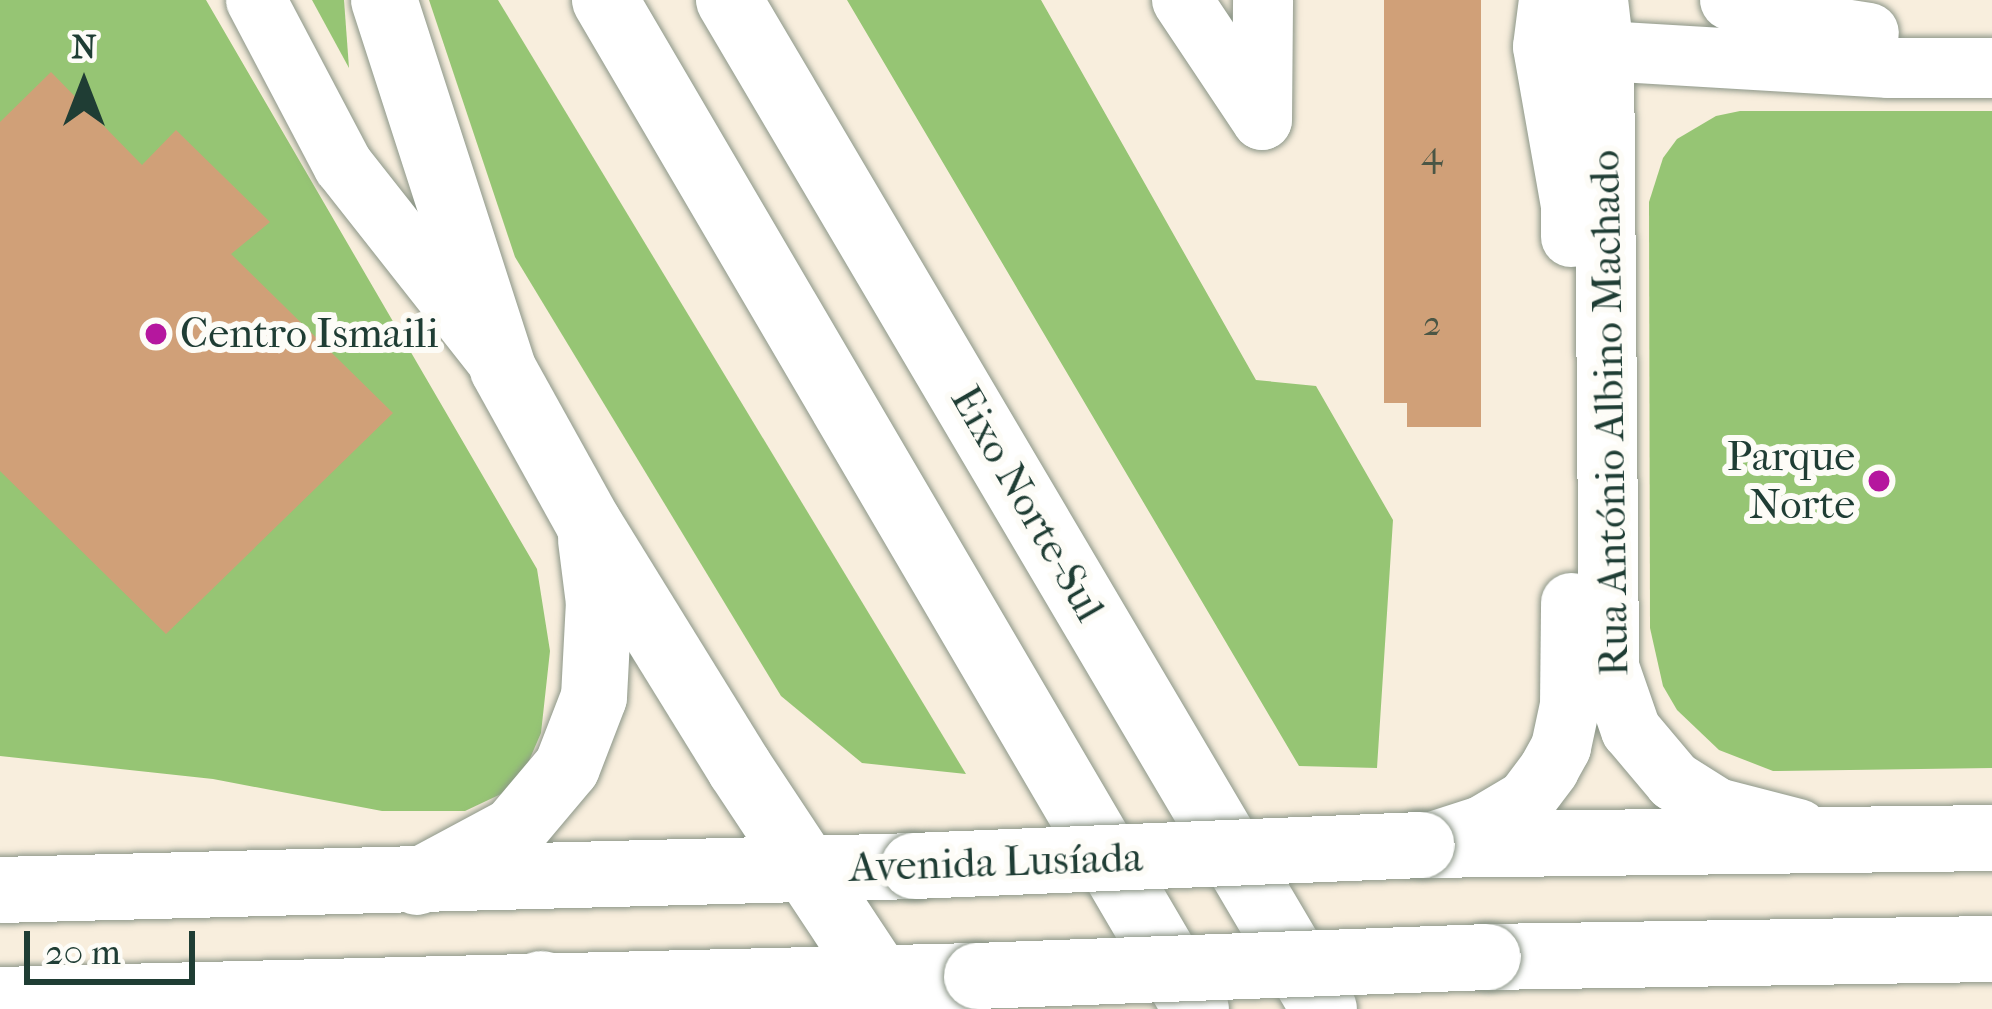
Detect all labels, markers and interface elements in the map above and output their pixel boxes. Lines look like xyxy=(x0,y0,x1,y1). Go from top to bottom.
north arrow xyxy=(24,24,144,144)
text: N xyxy=(71,28,97,67)
house number: 4 xyxy=(1421,132,1443,176)
street label: Rua António Albino Machado xyxy=(1580,149,1640,677)
house number: 2 xyxy=(1423,302,1441,346)
place label: Centro Ismaili xyxy=(180,309,439,359)
marker: Centro Ismaili xyxy=(143,321,169,347)
street label: Eixo Norte-Sul xyxy=(939,377,1115,631)
place label: Parque Norte xyxy=(1727,432,1855,530)
marker: Parque Norte xyxy=(1866,468,1892,494)
street label: Avenida Lusíada xyxy=(848,833,1144,893)
scale bar xyxy=(30,907,201,981)
text: 20 m xyxy=(45,931,121,973)

